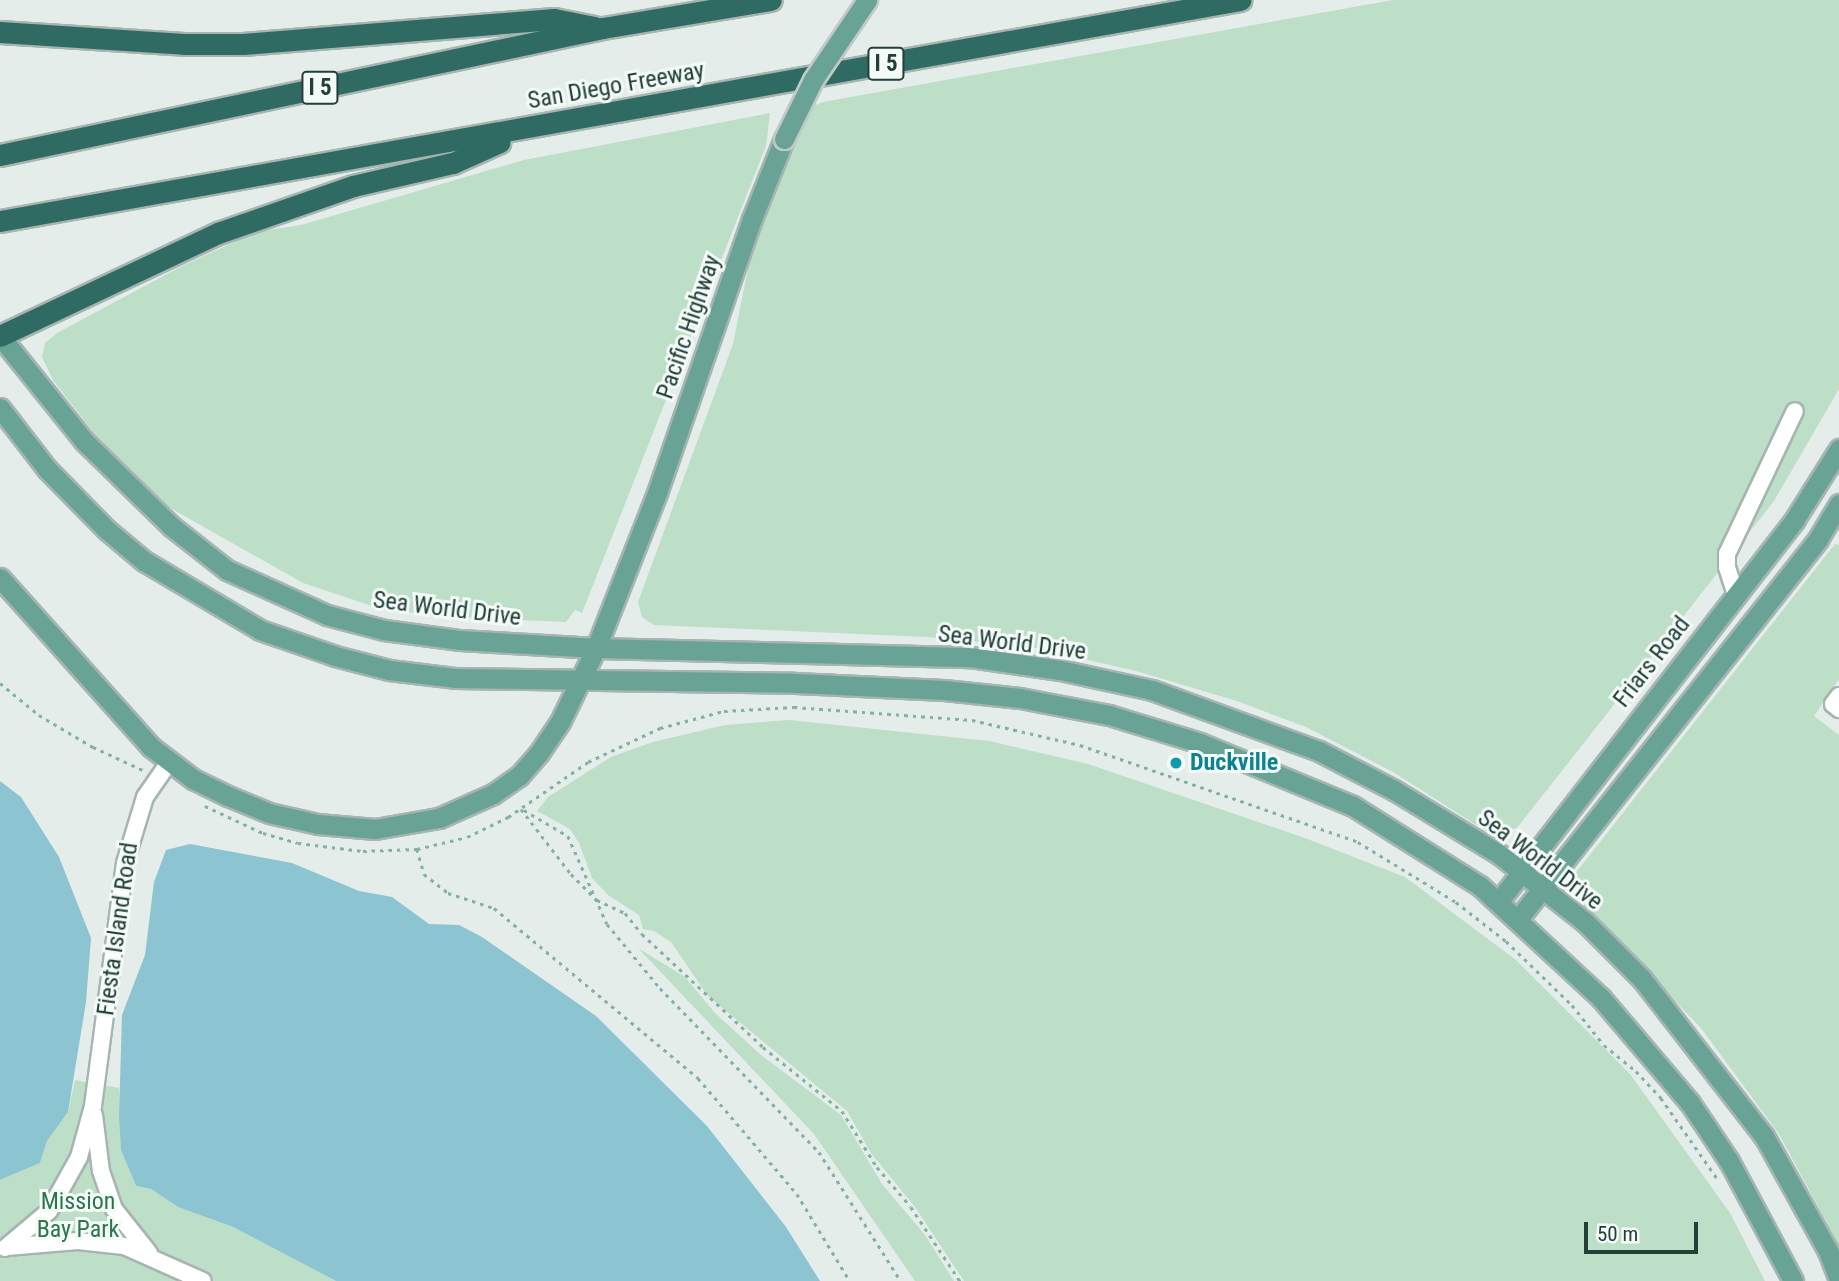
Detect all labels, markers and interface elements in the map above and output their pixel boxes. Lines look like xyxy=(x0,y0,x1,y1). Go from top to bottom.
road number: I 5 xyxy=(867,44,905,83)
street label: San Diego Freeway xyxy=(526,56,706,116)
road number: I 5 xyxy=(301,68,339,108)
street label: Pacific Highway xyxy=(651,251,727,403)
street label: Sea World Drive xyxy=(371,586,523,632)
street label: Friars Road xyxy=(1608,611,1696,713)
street label: Sea World Drive xyxy=(936,620,1088,666)
place label: Duckville xyxy=(1190,749,1278,777)
marker: Duckville xyxy=(1168,755,1184,771)
street label: Sea World Drive xyxy=(1472,804,1608,916)
street label: Fiesta Island Road xyxy=(92,841,144,1017)
park label: Mission Bay Park xyxy=(37,1188,119,1244)
scale bar xyxy=(1587,1208,1701,1252)
text: 50 m xyxy=(1597,1222,1638,1246)

